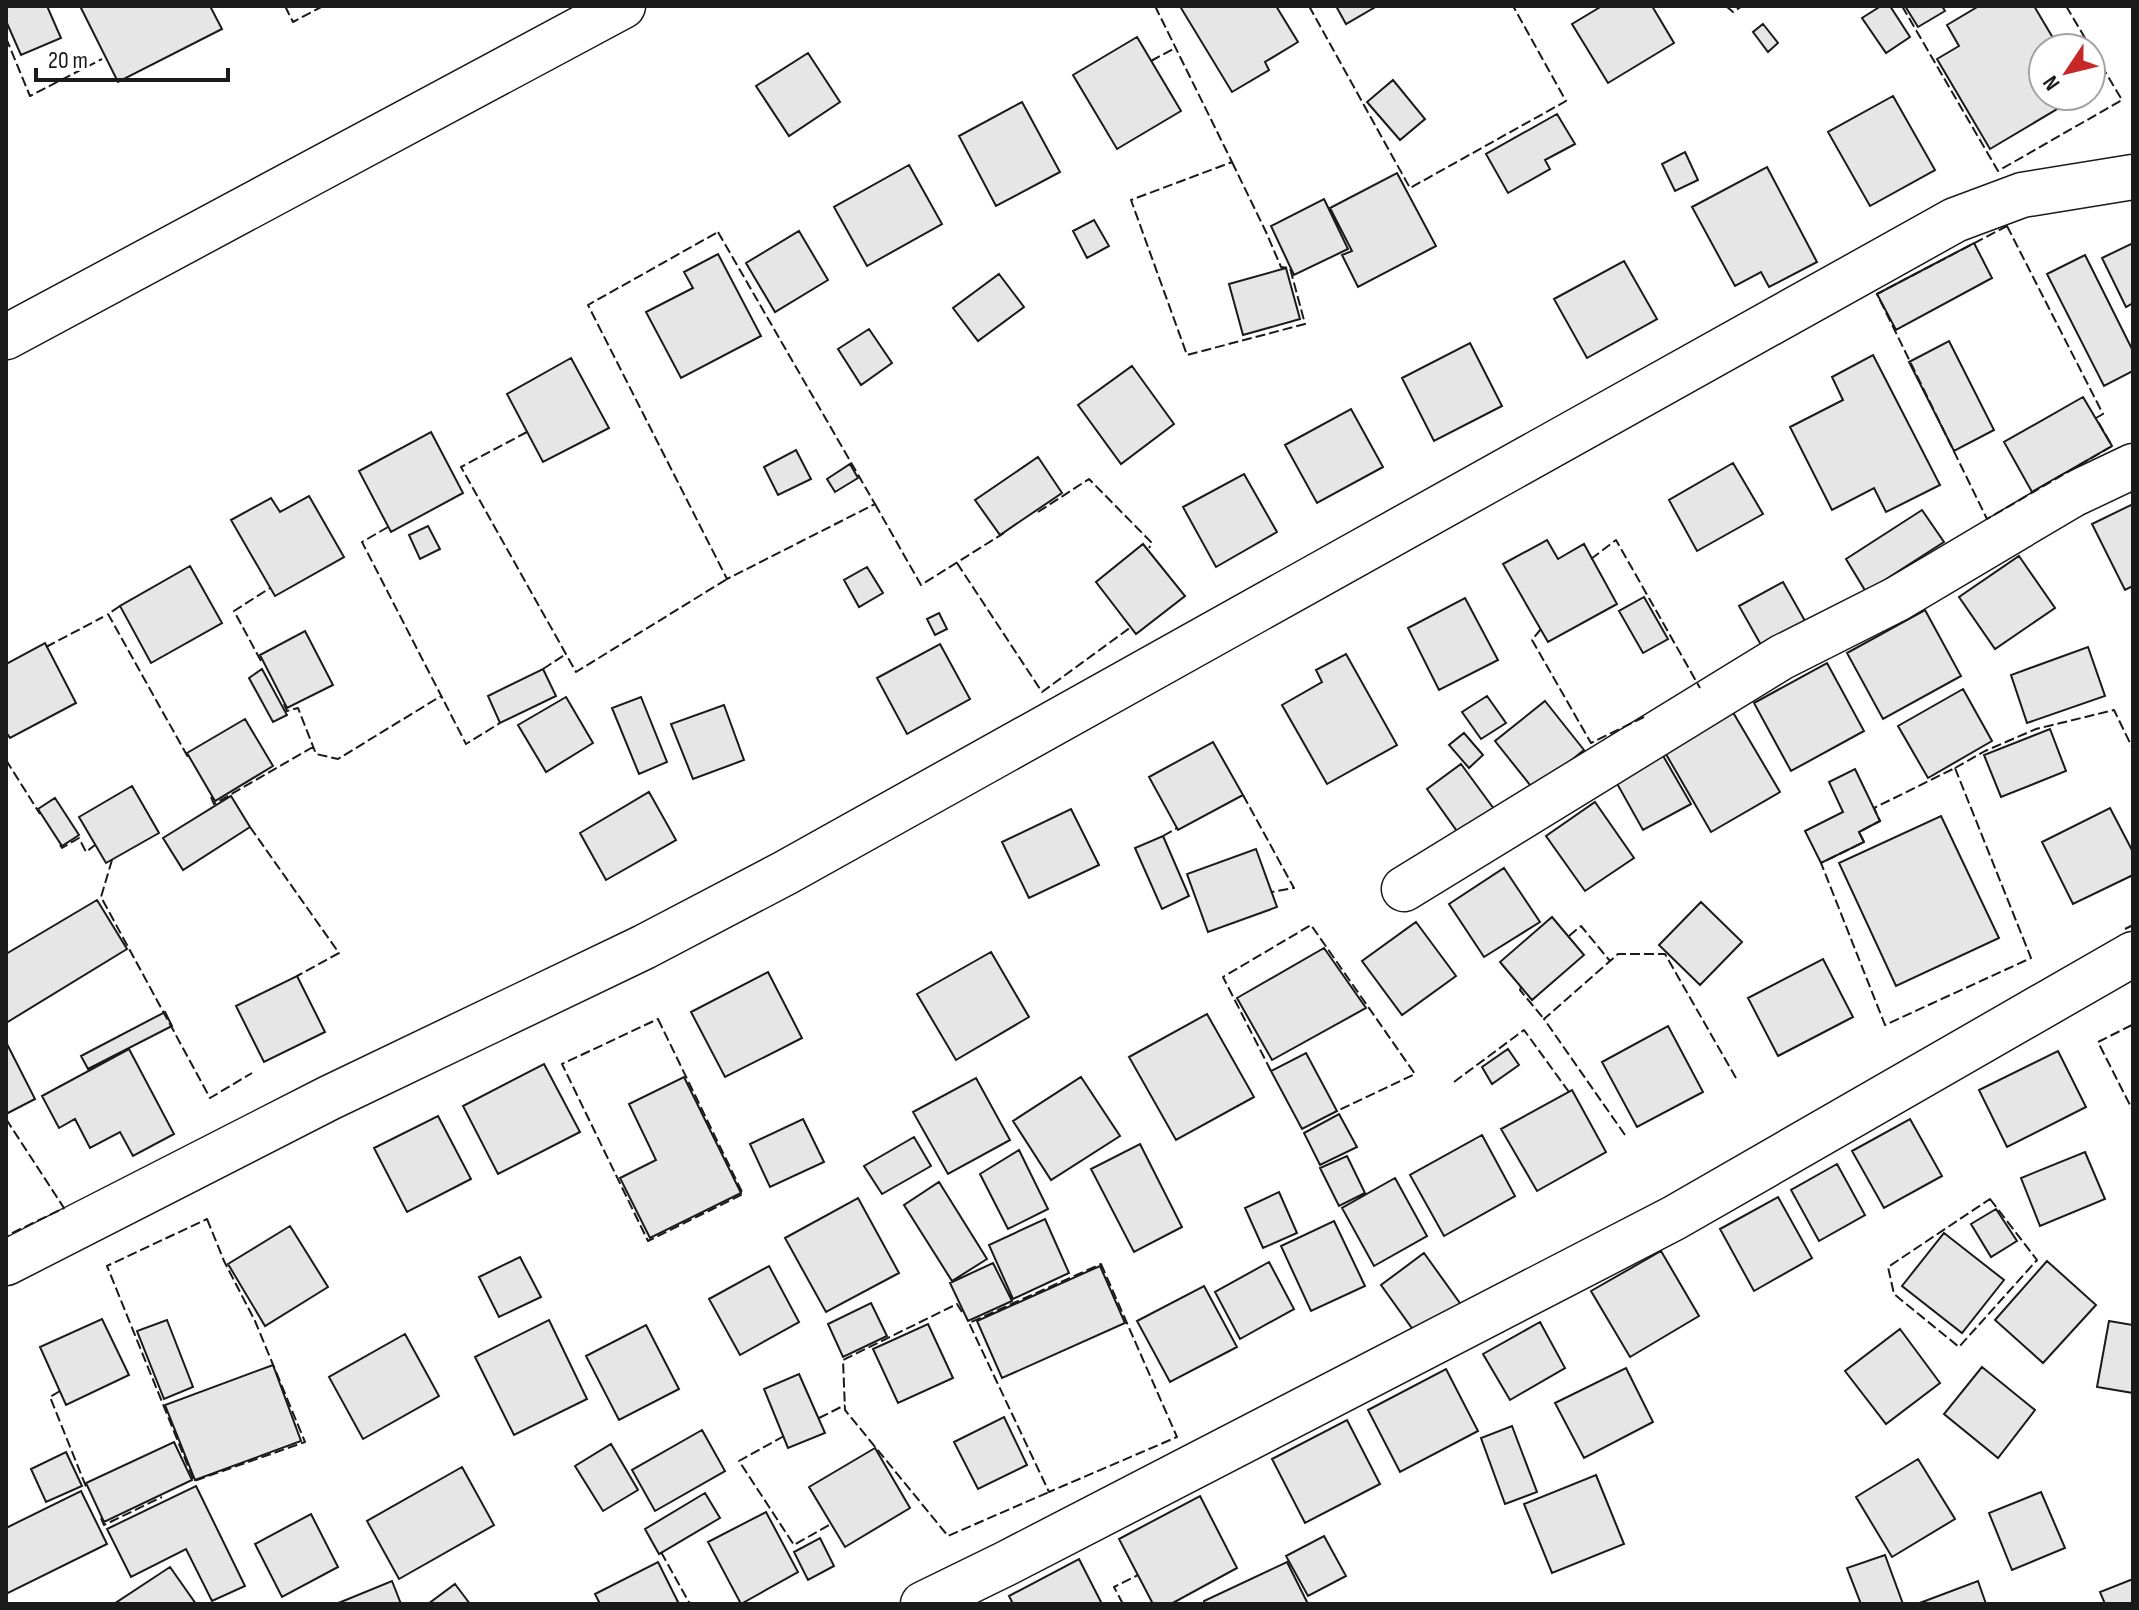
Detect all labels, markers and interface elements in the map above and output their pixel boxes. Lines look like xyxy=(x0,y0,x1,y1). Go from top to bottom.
scale bar xyxy=(36,32,228,82)
north arrow xyxy=(2027,32,2107,112)
text: 20 m xyxy=(48,46,88,75)
text: N xyxy=(2037,70,2066,95)

